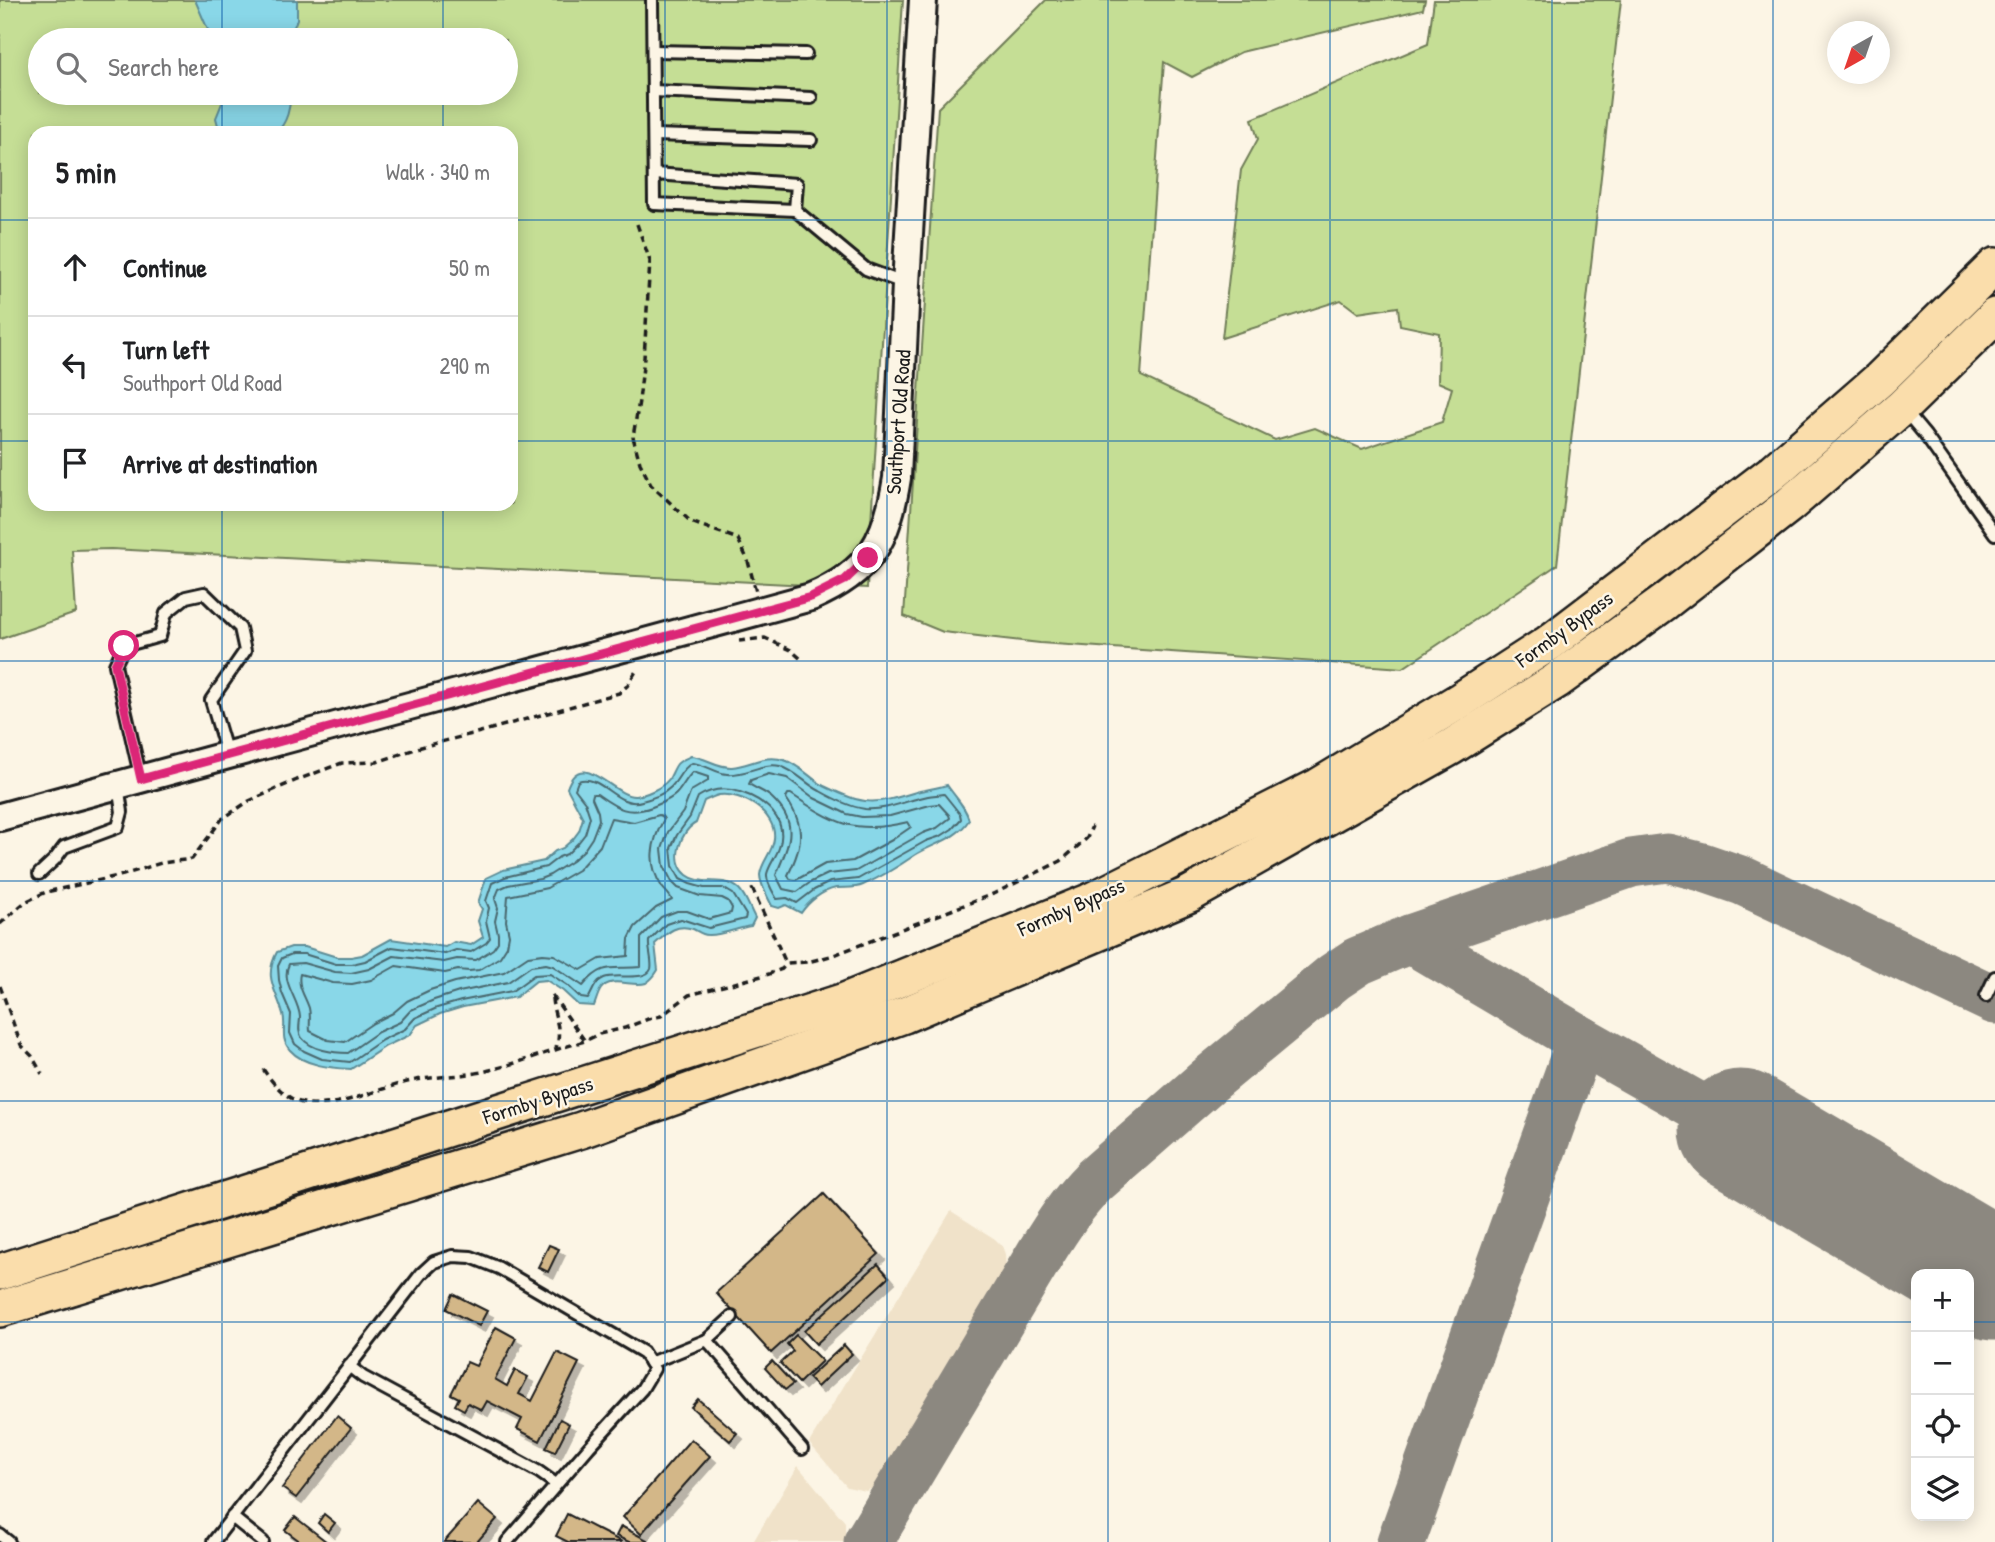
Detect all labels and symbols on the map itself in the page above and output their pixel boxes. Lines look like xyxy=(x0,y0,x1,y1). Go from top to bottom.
north arrow xyxy=(1827,21,1890,84)
street label: Southport Old Road xyxy=(878,349,918,495)
route end xyxy=(852,542,883,573)
street label: Formby Bypass xyxy=(1509,584,1619,675)
route start xyxy=(108,630,139,661)
street label: Formby Bypass xyxy=(1012,871,1129,944)
street label: Formby Bypass xyxy=(478,1069,597,1132)

